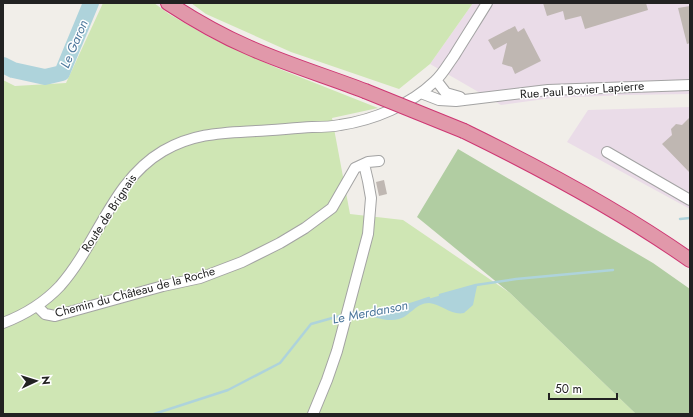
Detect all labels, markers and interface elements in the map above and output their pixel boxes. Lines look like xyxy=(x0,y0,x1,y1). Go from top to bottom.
water label: Le Garon xyxy=(55,17,93,71)
street label: Rue Paul Bovier Lapierre xyxy=(519,77,645,103)
street label: Route de Brignais xyxy=(77,170,141,255)
street label: Chemin du Château de la Roche xyxy=(53,262,217,322)
water label: Le Merdanson xyxy=(331,295,410,329)
north arrow xyxy=(16,361,56,401)
text: N xyxy=(38,375,54,385)
scale bar xyxy=(549,375,617,401)
text: 50 m xyxy=(555,380,582,398)

